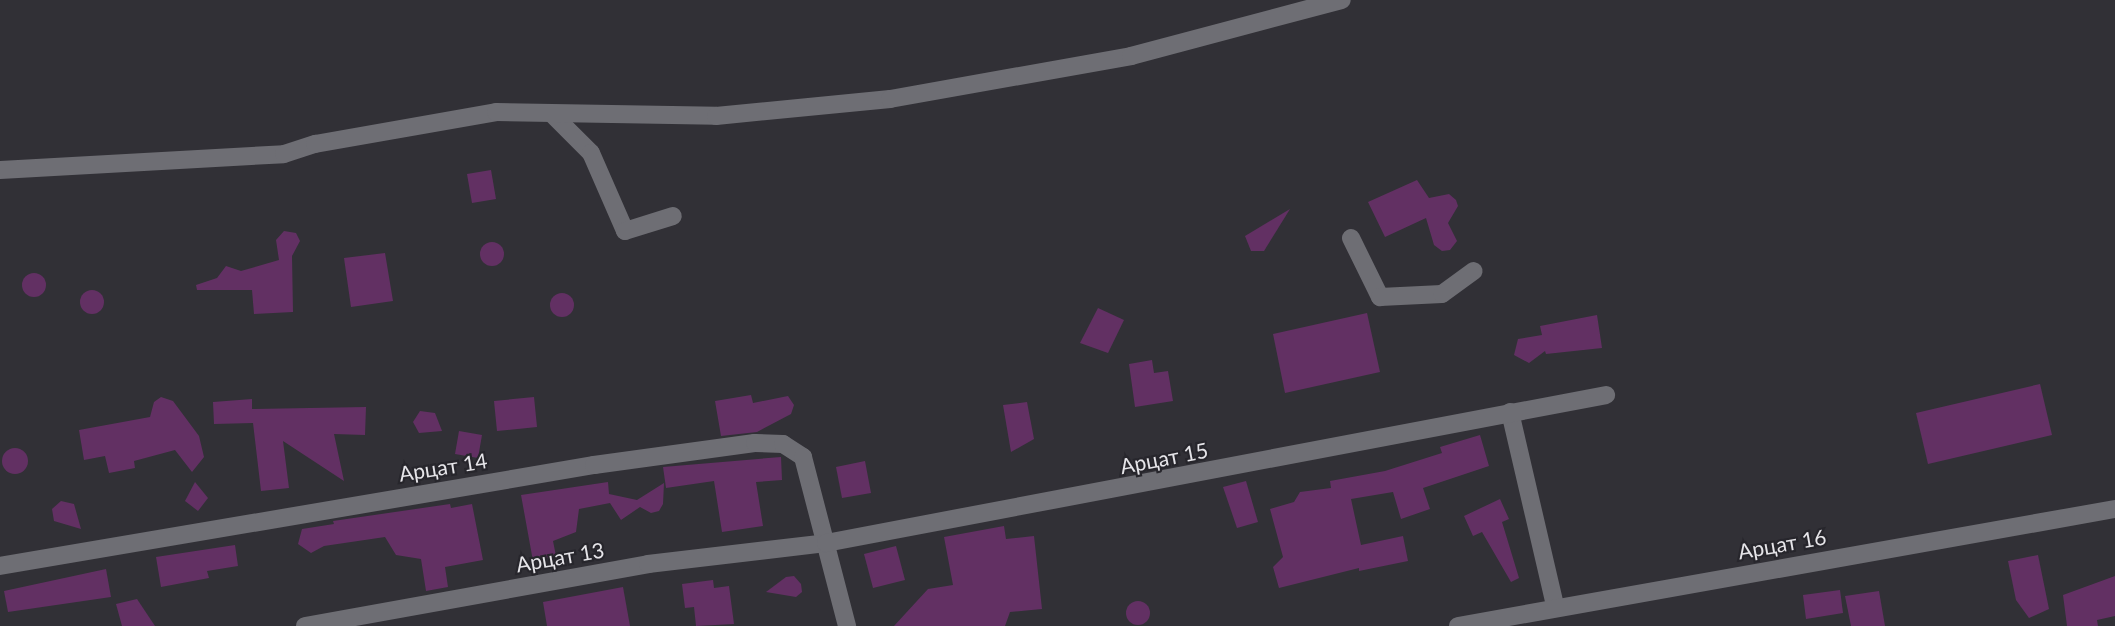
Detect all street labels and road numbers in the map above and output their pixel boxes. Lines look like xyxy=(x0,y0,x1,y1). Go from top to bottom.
street label: Арцат 15 xyxy=(1118,437,1210,479)
street label: Арцат 14 xyxy=(397,448,489,486)
street label: Арцат 16 xyxy=(1736,524,1828,564)
street label: Арцат 13 xyxy=(514,537,606,577)

